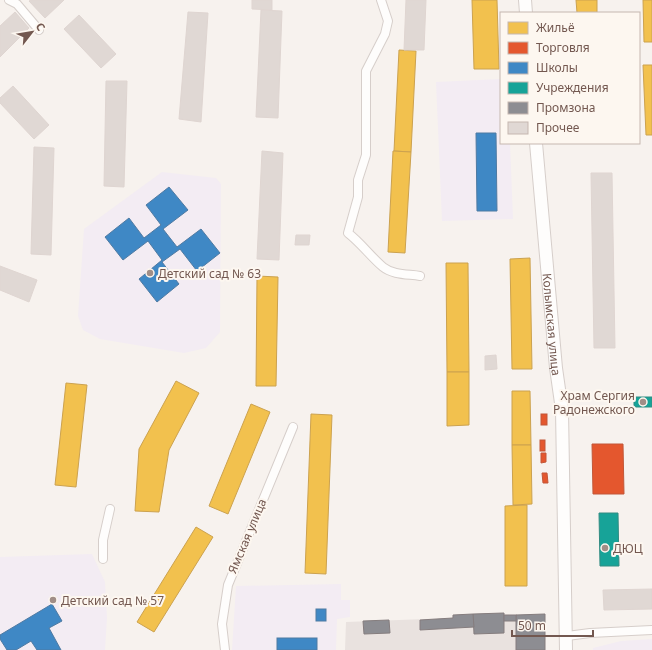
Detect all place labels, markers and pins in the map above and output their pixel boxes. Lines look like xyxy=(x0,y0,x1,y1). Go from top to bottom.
place label: Детский сад № 63 xyxy=(158,265,261,282)
marker: Детский сад № 63 xyxy=(145,268,155,278)
place label: Храм Сергия Радонежского xyxy=(553,387,635,418)
marker: Храм Сергия Радонежского xyxy=(638,397,648,407)
place label: ДЮЦ xyxy=(613,540,643,557)
marker: ДЮЦ xyxy=(600,543,610,553)
place label: Детский сад № 57 xyxy=(61,592,164,609)
marker: Детский сад № 57 xyxy=(48,595,58,605)

